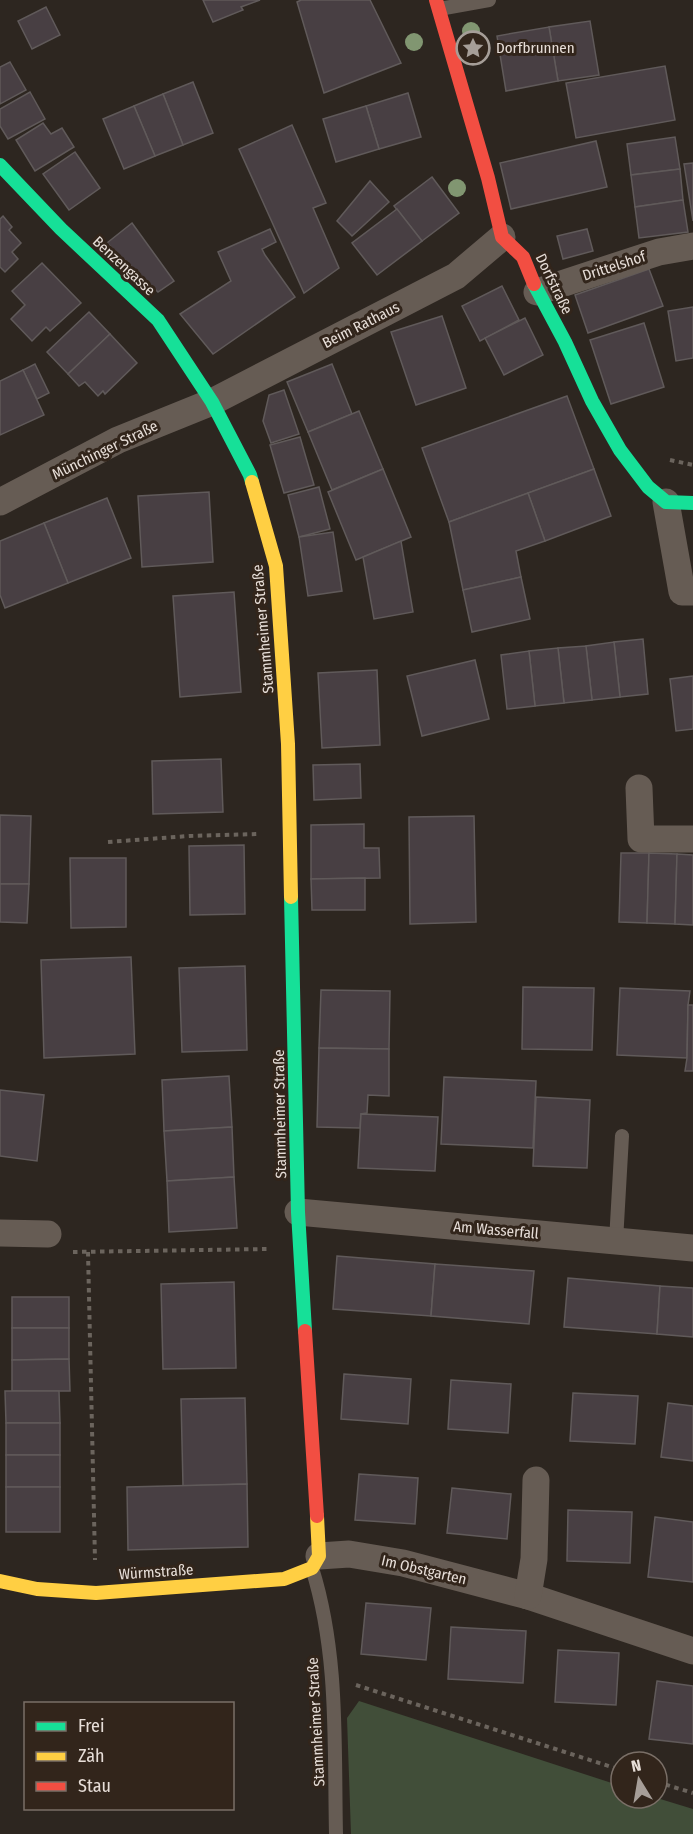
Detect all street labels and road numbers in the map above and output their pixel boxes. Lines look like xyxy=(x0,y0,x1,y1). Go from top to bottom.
street label: Benzengasse xyxy=(89,233,159,299)
street label: Drittelshof xyxy=(580,247,649,285)
street label: Dorfstraße xyxy=(532,251,576,317)
street label: Beim Rathaus xyxy=(319,298,403,352)
street label: Münchinger Straße xyxy=(49,417,161,483)
street label: Stammheimer Straße xyxy=(248,564,278,694)
street label: Stammheimer Straße xyxy=(270,1049,290,1179)
street label: Am Wasserfall xyxy=(453,1217,539,1243)
street label: Im Obstgarten xyxy=(380,1551,468,1589)
street label: Würmstraße xyxy=(118,1560,194,1584)
street label: Stammheimer Straße xyxy=(304,1657,328,1787)

